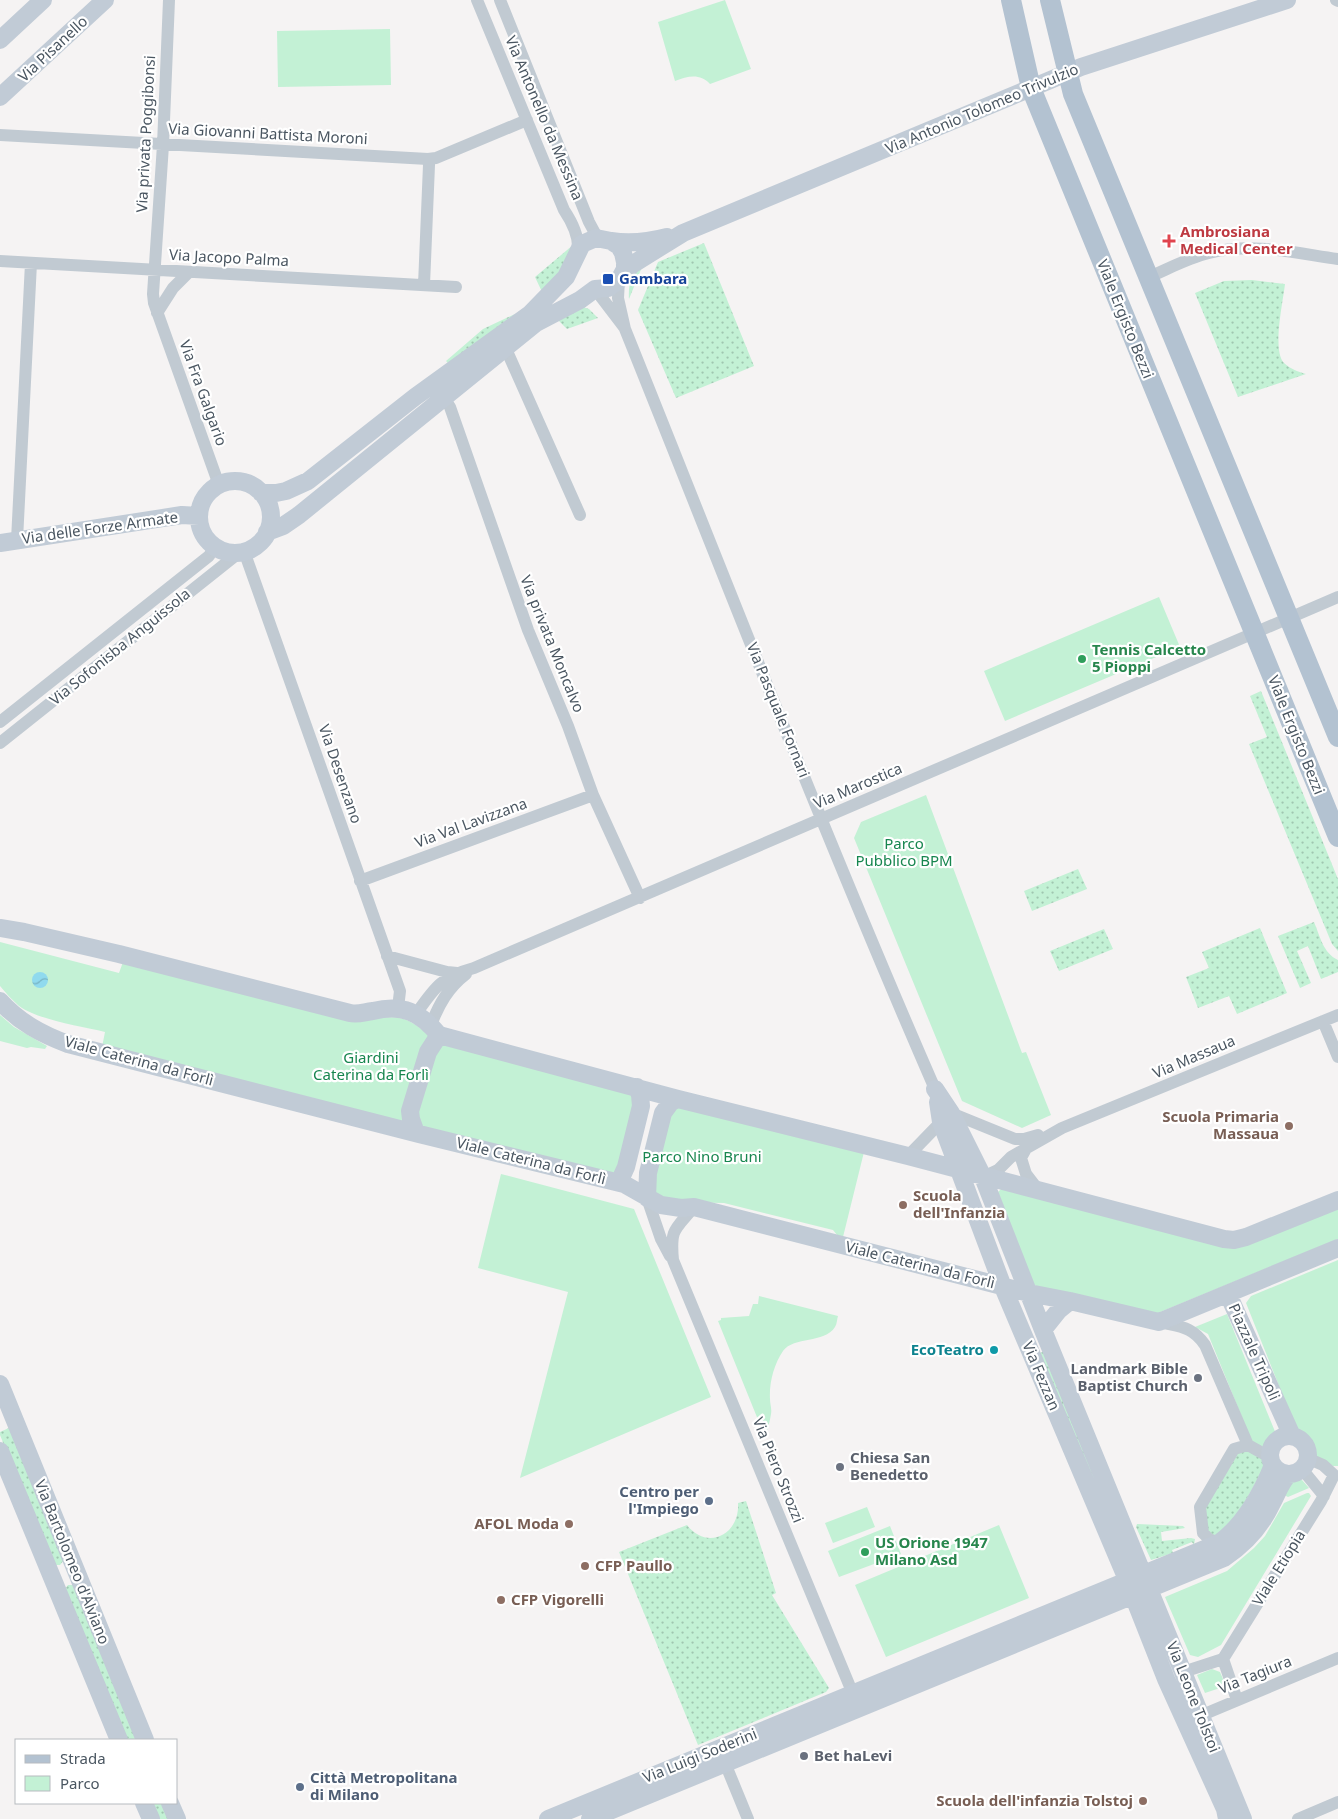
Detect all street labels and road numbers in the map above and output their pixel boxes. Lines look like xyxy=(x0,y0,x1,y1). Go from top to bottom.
street label: Via Pisanello xyxy=(13,11,91,86)
street label: Via Antonello da Messina xyxy=(501,32,589,203)
street label: Via privata Poggibonsi xyxy=(131,55,159,213)
street label: Via Antonio Tolomeo Trivulzio xyxy=(882,58,1081,158)
street label: Via Giovanni Battista Moroni xyxy=(168,118,368,148)
street label: Via Jacopo Palma xyxy=(169,244,289,270)
street label: Viale Ergisto Bezzi xyxy=(1093,256,1159,381)
street label: Via Fra Galgario xyxy=(176,337,232,448)
street label: Via delle Forze Armate xyxy=(20,506,179,548)
street label: Via privata Moncalvo xyxy=(516,572,590,715)
street label: Via Sofonisba Anguissola xyxy=(45,583,194,709)
street label: Via Pasquale Fornari xyxy=(743,639,815,780)
street label: Viale Ergisto Bezzi xyxy=(1264,672,1330,797)
street label: Via Desenzano xyxy=(315,722,367,826)
street label: Via Marostica xyxy=(810,757,905,813)
street label: Via Val Lavizzana xyxy=(412,792,530,852)
street label: Via Massaua xyxy=(1149,1030,1238,1082)
street label: Viale Caterina da Forlì xyxy=(63,1031,216,1090)
street label: Viale Caterina da Forlì xyxy=(454,1132,608,1188)
street label: Viale Caterina da Forlì xyxy=(843,1236,997,1292)
street label: Piazzale Tripoli xyxy=(1225,1300,1285,1403)
street label: Via Fezzan xyxy=(1018,1338,1065,1413)
street label: Via Piero Strozzi xyxy=(749,1414,809,1525)
street label: Via Bartolomeo d'Alviano xyxy=(31,1476,115,1647)
street label: Viale Etiopia xyxy=(1247,1526,1309,1609)
street label: Via Leone Tolstoi xyxy=(1163,1638,1225,1755)
street label: Via Tagiura xyxy=(1215,1650,1294,1698)
street label: Via Luigi Soderini xyxy=(640,1723,760,1787)

